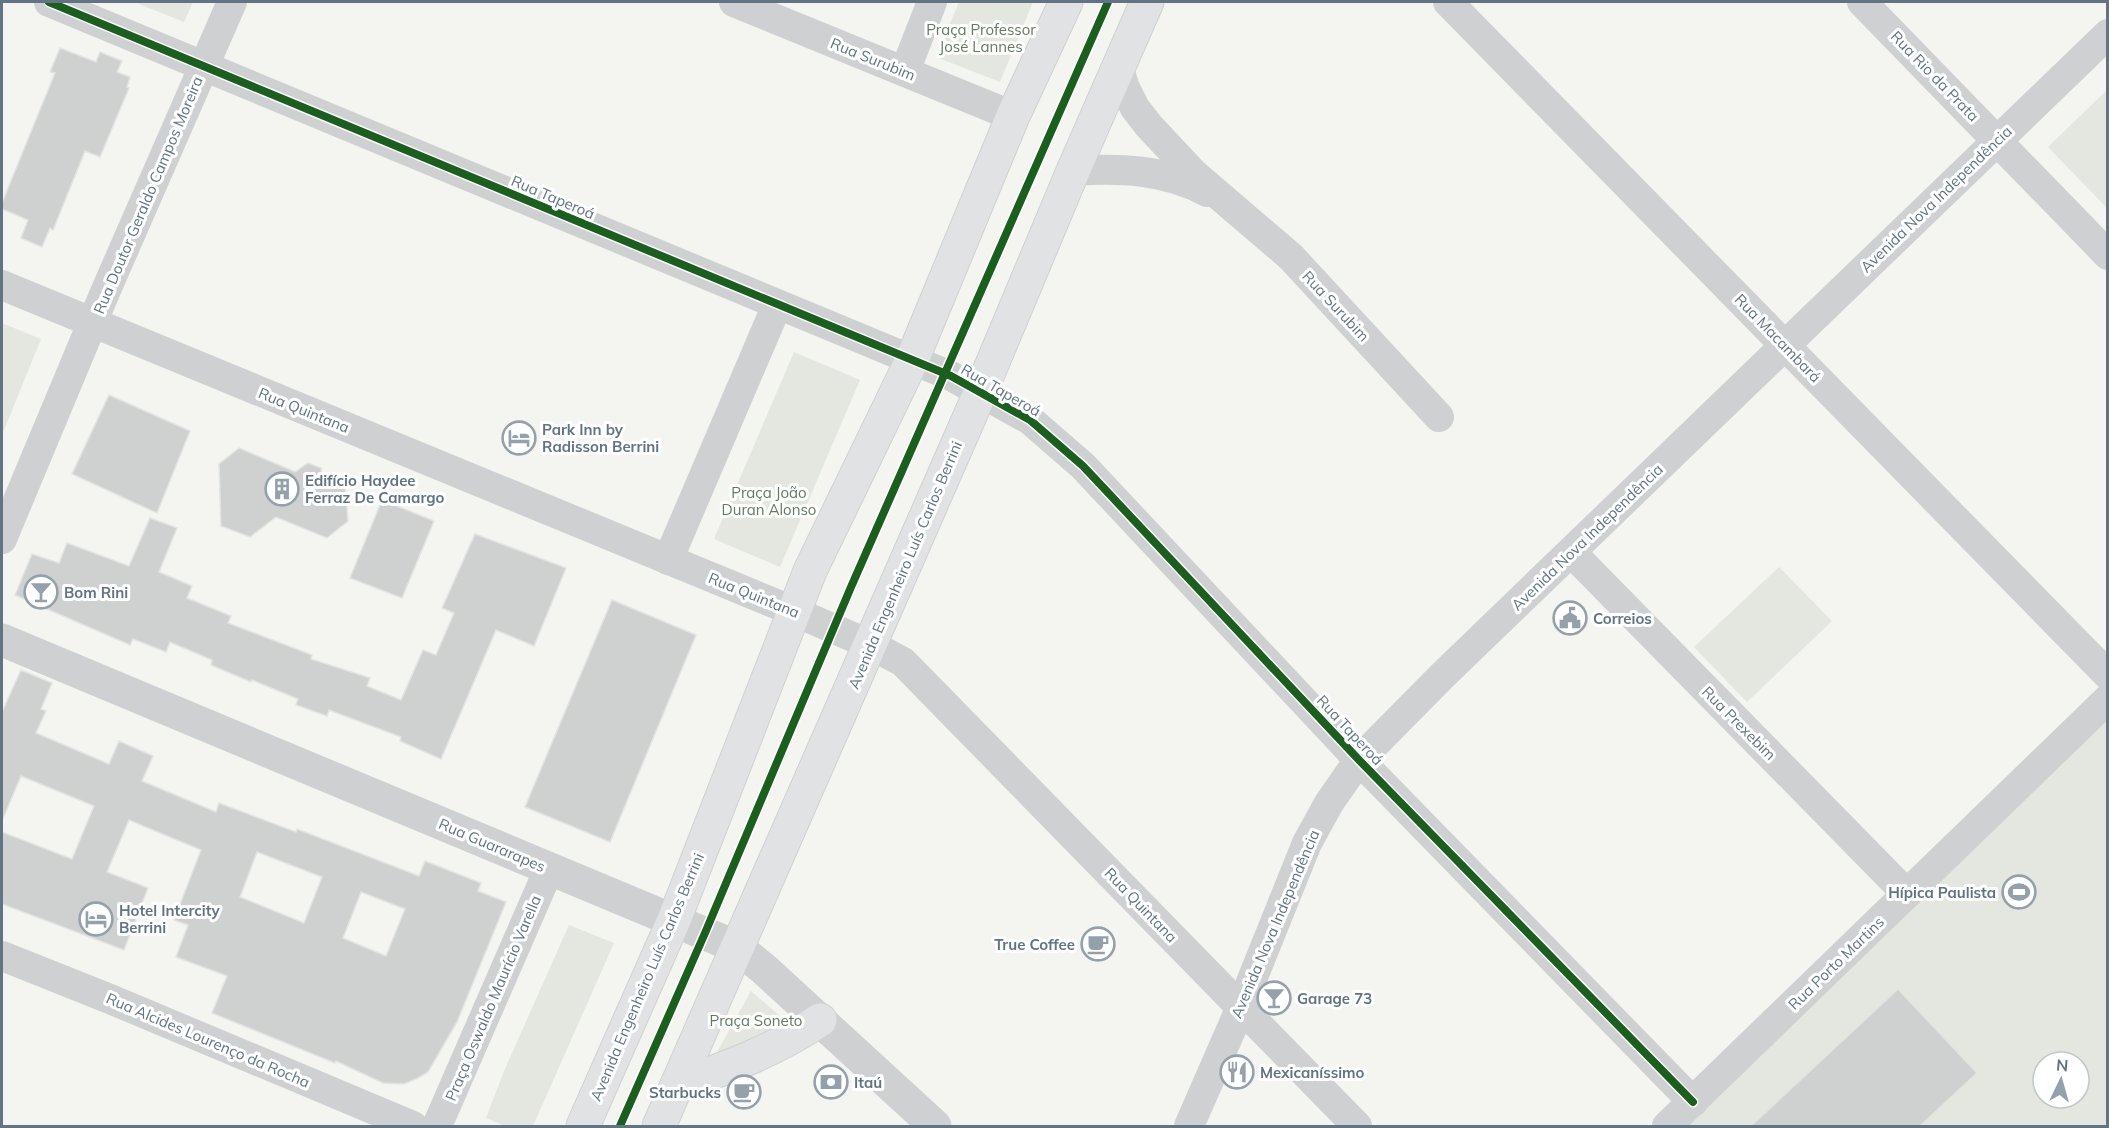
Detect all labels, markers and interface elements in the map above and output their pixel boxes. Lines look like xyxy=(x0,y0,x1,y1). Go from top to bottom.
park label: Praça Professor José Lannes xyxy=(926,20,1036,56)
street label: Rua Rio da Prata xyxy=(1887,27,1983,125)
street label: Rua Surubim xyxy=(828,33,918,85)
street label: Rua Doutor Geraldo Campos Moreira xyxy=(89,73,207,317)
street label: Avenida Nova Independência xyxy=(1856,122,2016,276)
street label: Rua Taperoá xyxy=(508,171,598,223)
street label: Rua Surubim xyxy=(1298,267,1374,345)
street label: Rua Macambará xyxy=(1731,290,1825,386)
street label: Rua Taperoá xyxy=(958,360,1044,420)
street label: Rua Quintana xyxy=(256,383,352,437)
hotel icon: Park Inn by Radisson Berrini xyxy=(501,420,537,456)
place label: Park Inn by Radisson Berrini xyxy=(542,420,659,456)
street label: Avenida Engenheiro Luís Carlos Berrini xyxy=(844,438,966,692)
street label: Avenida Nova Independência xyxy=(1507,460,1667,614)
building icon: Edifício Haydee Ferraz De Camargo xyxy=(264,471,300,507)
place label: Edifício Haydee Ferraz De Camargo xyxy=(305,471,445,507)
park label: Praça João Duran Alonso xyxy=(722,483,816,519)
street label: Rua Quintana xyxy=(706,568,802,622)
bar icon: Bom Rini xyxy=(23,574,59,610)
place label: Bom Rini xyxy=(64,583,128,602)
public building icon: Correios xyxy=(1552,600,1588,636)
place label: Correios xyxy=(1593,609,1652,628)
street label: Rua Prexebim xyxy=(1698,682,1780,764)
street label: Rua Taperoá xyxy=(1313,691,1387,769)
street label: Rua Guararapes xyxy=(436,814,548,876)
street label: Avenida Nova Independência xyxy=(1227,827,1323,1021)
street label: Avenida Engenheiro Luís Carlos Berrini xyxy=(586,850,708,1104)
street label: Rua Quintana xyxy=(1101,864,1181,946)
sports icon: Hípica Paulista xyxy=(2001,874,2037,910)
place label: Hípica Paulista xyxy=(1888,883,1996,902)
street label: Praça Oswaldo Maurício Varella xyxy=(441,892,545,1104)
hotel icon: Hotel Intercity Berrini xyxy=(78,901,114,937)
place label: Hotel Intercity Berrini xyxy=(119,901,220,937)
street label: Rua Porto Martins xyxy=(1784,912,1888,1014)
cafe icon: True Coffee xyxy=(1080,926,1116,962)
place label: True Coffee xyxy=(994,935,1075,954)
bar icon: Garage 73 xyxy=(1256,980,1292,1016)
street label: Rua Alcides Lourenço da Rocha xyxy=(103,988,313,1092)
place label: Garage 73 xyxy=(1297,989,1372,1008)
park label: Praça Soneto xyxy=(710,1011,802,1030)
north arrow xyxy=(2031,1050,2091,1110)
restaurant icon: Mexicaníssimo xyxy=(1219,1054,1255,1090)
text: N xyxy=(2055,1055,2069,1076)
place label: Mexicaníssimo xyxy=(1260,1063,1365,1082)
bank icon: Itaú xyxy=(813,1064,849,1100)
place label: Itaú xyxy=(854,1073,882,1092)
cafe icon: Starbucks xyxy=(726,1074,762,1110)
place label: Starbucks xyxy=(649,1083,721,1102)

